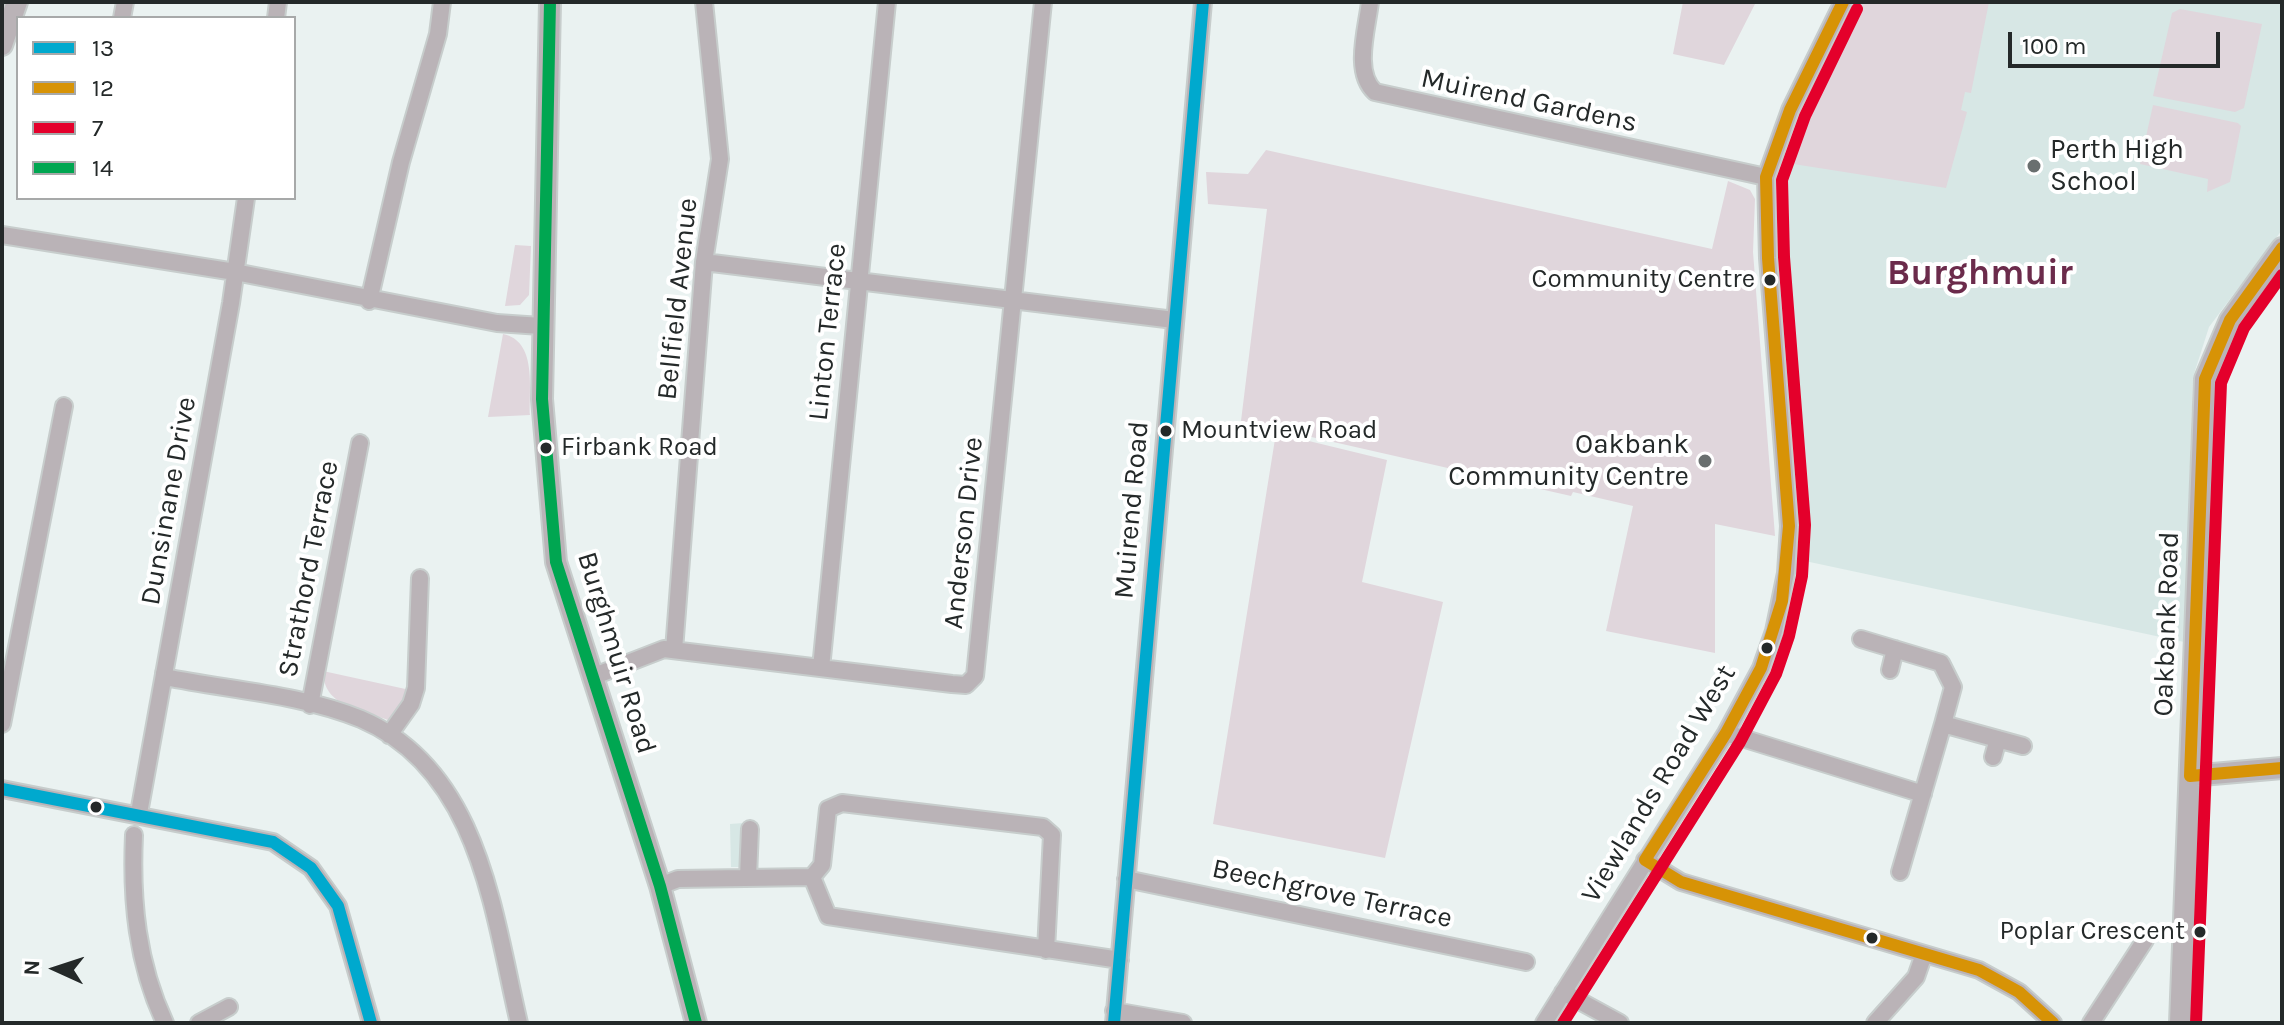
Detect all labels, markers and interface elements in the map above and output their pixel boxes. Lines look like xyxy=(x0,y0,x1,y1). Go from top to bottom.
legend xyxy=(16,16,296,200)
scale bar xyxy=(2012,16,2224,66)
text: 100 m xyxy=(2022,32,2087,60)
text: 13 xyxy=(92,34,114,62)
street label: Muirend Gardens xyxy=(1418,62,1640,140)
text: 12 xyxy=(92,74,114,102)
text: 7 xyxy=(92,114,103,142)
place label: Perth High School xyxy=(2050,133,2184,199)
text: 14 xyxy=(92,154,113,182)
marker: Perth High School xyxy=(2025,157,2043,175)
street label: Bellfield Avenue xyxy=(651,196,705,402)
street label: Linton Terrace xyxy=(802,241,854,423)
district label: Burghmuir xyxy=(1887,252,2073,296)
place label: Community Centre xyxy=(1531,264,1755,296)
marker: Community Centre xyxy=(1762,272,1778,288)
street label: Dunsinane Drive xyxy=(134,394,204,608)
place label: Mountview Road xyxy=(1181,415,1377,447)
street label: Muirend Road xyxy=(1108,420,1156,600)
marker: Mountview Road xyxy=(1158,423,1174,439)
place label: Oakbank Community Centre xyxy=(1448,428,1689,494)
place label: Firbank Road xyxy=(561,432,718,464)
street label: Anderson Drive xyxy=(937,435,991,631)
marker: Firbank Road xyxy=(538,440,554,456)
marker: Oakbank Community Centre xyxy=(1696,452,1714,470)
street label: Strathord Terrace xyxy=(272,458,346,680)
street label: Oakbank Road xyxy=(2147,531,2187,717)
street label: Burghmuir Road xyxy=(569,548,663,758)
unlabelled marker xyxy=(1759,640,1775,656)
street label: Viewlands Road West xyxy=(1575,659,1743,909)
unlabelled marker xyxy=(88,799,104,815)
street label: Beechgrove Terrace xyxy=(1209,852,1455,936)
place label: Poplar Crescent xyxy=(1999,916,2185,948)
marker: Poplar Crescent xyxy=(2192,924,2208,940)
north arrow xyxy=(16,929,96,1009)
unlabelled marker xyxy=(1864,930,1880,946)
text: N xyxy=(19,959,45,976)

